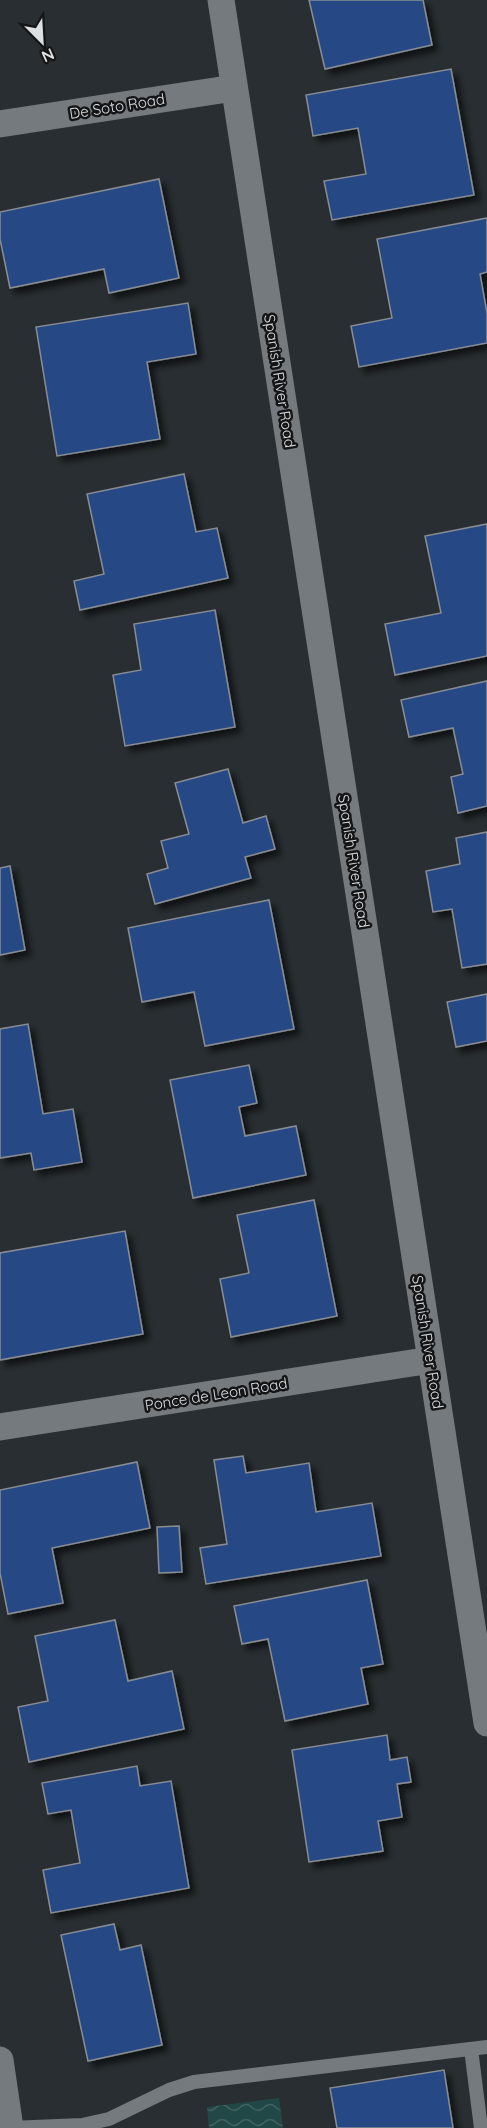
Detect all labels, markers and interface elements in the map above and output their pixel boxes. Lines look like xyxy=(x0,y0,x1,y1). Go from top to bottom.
north arrow xyxy=(12,12,72,72)
text: N xyxy=(39,44,58,67)
street label: De Soto Road xyxy=(68,89,166,123)
street label: Spanish River Road xyxy=(260,313,300,449)
street label: Spanish River Road xyxy=(334,793,374,929)
street label: Spanish River Road xyxy=(408,1274,448,1410)
street label: Ponce de Leon Road xyxy=(143,1373,289,1415)

